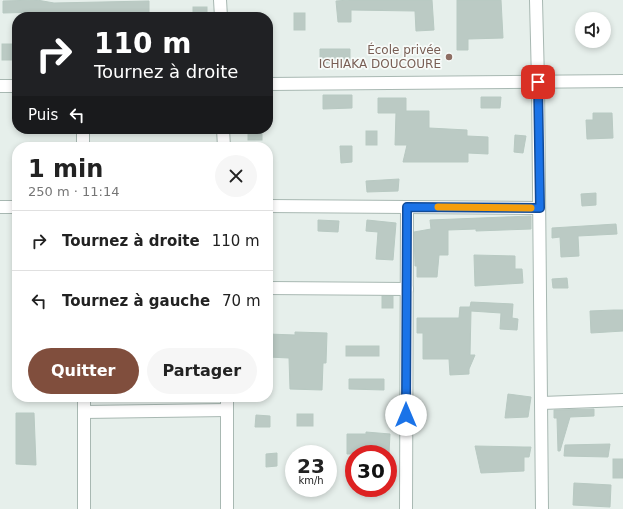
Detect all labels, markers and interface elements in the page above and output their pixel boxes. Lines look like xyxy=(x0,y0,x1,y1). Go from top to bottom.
map controls xyxy=(575,12,611,48)
button: sound xyxy=(575,12,611,48)
text: 110 m xyxy=(94,27,191,60)
icon: right xyxy=(28,28,80,80)
place label: École privée ICHIAKA DOUCOURE xyxy=(319,42,441,71)
marker: École privée ICHIAKA DOUCOURE xyxy=(444,52,454,62)
text: Tournez à droite xyxy=(94,61,238,82)
pin xyxy=(521,65,555,99)
icon: arrive xyxy=(527,71,549,93)
icon: left xyxy=(66,104,88,126)
text: Puis xyxy=(28,106,58,124)
text: 1 min xyxy=(28,155,103,183)
button: close xyxy=(215,155,257,197)
text: 250 m · 11:14 xyxy=(28,184,119,199)
icon: right xyxy=(28,230,50,252)
text: Tournez à droite xyxy=(62,232,200,250)
text: 110 m xyxy=(212,232,260,250)
icon: left xyxy=(28,290,50,312)
text: Tournez à gauche xyxy=(62,292,210,310)
text: 70 m xyxy=(222,292,261,310)
button: Quitter xyxy=(28,348,139,394)
button: Partager xyxy=(147,348,257,394)
position arrow xyxy=(385,394,427,436)
speed limit sign: 30 xyxy=(345,445,397,497)
text: 23 xyxy=(297,454,325,478)
text: km/h xyxy=(298,475,324,486)

